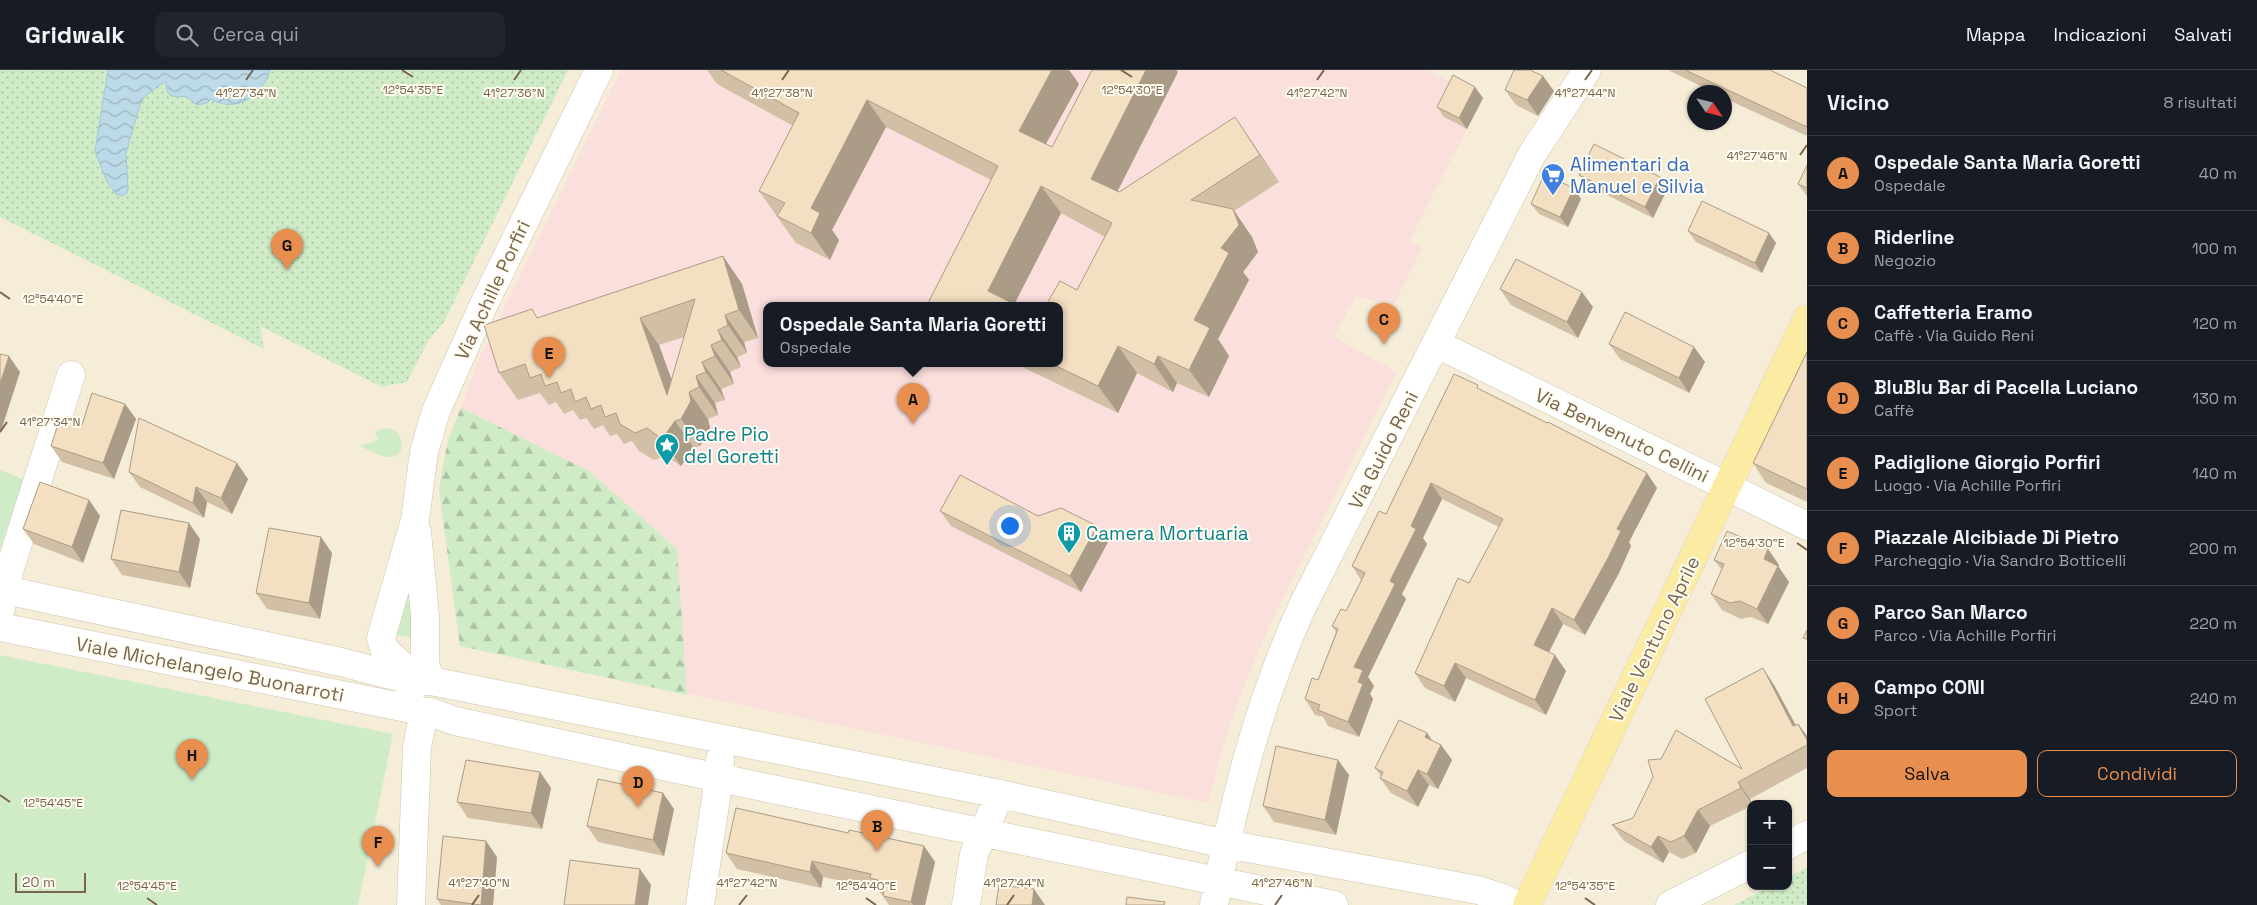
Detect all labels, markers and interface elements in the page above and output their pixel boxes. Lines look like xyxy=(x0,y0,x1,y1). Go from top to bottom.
search box xyxy=(155,12,505,57)
text: Gridwalk xyxy=(25,19,125,50)
icon: search xyxy=(173,21,201,49)
text: Cerca qui xyxy=(213,22,299,47)
text: Mappa xyxy=(1966,23,2025,46)
text: Indicazioni xyxy=(2053,23,2146,46)
text: Salvati xyxy=(2174,23,2232,46)
text: 12°54'35"E xyxy=(383,82,443,98)
text: 12°54'30"E xyxy=(1102,82,1163,98)
text: 41°27'34"N xyxy=(215,85,277,101)
text: 41°27'36"N xyxy=(483,85,545,101)
text: 41°27'38"N xyxy=(751,85,813,101)
text: 41°27'42"N xyxy=(1286,85,1348,101)
text: 41°27'44"N xyxy=(1555,85,1615,101)
north arrow xyxy=(1687,85,1732,130)
text: Vicino xyxy=(1827,89,1889,116)
text: 8 risultati xyxy=(2164,92,2237,113)
text: 41°27'46"N xyxy=(1726,148,1788,164)
text: Ospedale Santa Maria Goretti xyxy=(1874,150,2141,175)
place label: Alimentari da Manuel e Silvia xyxy=(1570,152,1704,199)
supermarket icon: Alimentari da Manuel e Silvia xyxy=(1540,162,1566,196)
text: A xyxy=(1838,163,1848,184)
text: 40 m xyxy=(2199,163,2237,184)
text: Ospedale xyxy=(1874,175,1946,196)
street label: Via Achille Porfiri xyxy=(449,216,536,364)
text: Riderline xyxy=(1874,225,1954,250)
pin: G xyxy=(271,229,303,270)
text: B xyxy=(1838,238,1848,259)
text: 100 m xyxy=(2192,238,2237,259)
text: Negozio xyxy=(1874,250,1936,271)
text: 12°54'40"E xyxy=(23,291,84,307)
text: Caffetteria Eramo xyxy=(1874,300,2033,325)
popup xyxy=(763,302,1063,367)
pin: C xyxy=(1368,303,1400,344)
text: Ospedale Santa Maria Goretti xyxy=(780,312,1046,337)
text: C xyxy=(1838,313,1848,334)
text: 120 m xyxy=(2193,313,2237,334)
text: Caffè · Via Guido Reni xyxy=(1874,325,2034,346)
pin: E xyxy=(533,337,565,378)
text: Ospedale xyxy=(780,337,851,358)
text: BluBlu Bar di Pacella Luciano xyxy=(1874,375,2138,400)
street label: Via Benvenuto Cellini xyxy=(1531,382,1713,488)
pin: A xyxy=(897,383,929,424)
street label: Via Guido Reni xyxy=(1343,387,1424,514)
text: D xyxy=(1838,388,1848,409)
text: 130 m xyxy=(2193,388,2237,409)
text: Caffè xyxy=(1874,400,1914,421)
text: 41°27'34"N xyxy=(19,414,81,430)
place label: Padre Pio del Goretti xyxy=(684,422,779,469)
place icon: Padre Pio del Goretti xyxy=(654,432,680,466)
text: Padiglione Giorgio Porfiri xyxy=(1874,450,2100,475)
text: E xyxy=(1839,463,1847,484)
text: 140 m xyxy=(2192,463,2237,484)
text: Luogo · Via Achille Porfiri xyxy=(1874,475,2061,496)
your location xyxy=(997,513,1023,539)
building icon: Camera Mortuaria xyxy=(1056,520,1082,554)
place label: Camera Mortuaria xyxy=(1086,521,1249,546)
text: Piazzale Alcibiade Di Pietro xyxy=(1874,525,2119,550)
text: 12°54'30"E xyxy=(1724,535,1785,551)
text: F xyxy=(1839,538,1847,559)
text: 200 m xyxy=(2189,538,2237,559)
text: Parcheggio · Via Sandro Botticelli xyxy=(1874,550,2126,571)
street label: Viale Ventuno Aprile xyxy=(1603,552,1706,726)
text: Parco San Marco xyxy=(1874,600,2028,625)
text: G xyxy=(1838,613,1848,634)
text: 220 m xyxy=(2190,613,2237,634)
text: Parco · Via Achille Porfiri xyxy=(1874,625,2056,646)
street label: Viale Michelangelo Buonarroti xyxy=(74,631,346,708)
text: Campo CONI xyxy=(1874,675,1985,700)
text: H xyxy=(1838,688,1848,709)
text: 240 m xyxy=(2190,688,2237,709)
text: Sport xyxy=(1874,700,1917,721)
pin: H xyxy=(176,739,208,780)
button: Salva xyxy=(1827,750,2027,797)
button: Condividi xyxy=(2037,750,2237,797)
pin: D xyxy=(622,766,654,807)
text: 12°54'45"E xyxy=(23,795,83,811)
map controls xyxy=(1747,800,1792,890)
button: + xyxy=(1747,800,1792,845)
pin: B xyxy=(861,810,893,851)
pin: F xyxy=(362,826,394,867)
button: − xyxy=(1747,845,1792,890)
scale bar xyxy=(15,870,86,893)
text: 20 m xyxy=(22,873,55,891)
text: 41°27'40"N xyxy=(448,875,510,891)
text: 41°27'42"N xyxy=(716,875,778,891)
text: 41°27'44"N xyxy=(984,875,1044,891)
text: 41°27'46"N xyxy=(1251,875,1313,891)
text: 12°54'45"E xyxy=(117,878,177,894)
text: 12°54'40"E xyxy=(836,878,897,894)
text: 12°54'35"E xyxy=(1555,878,1615,894)

